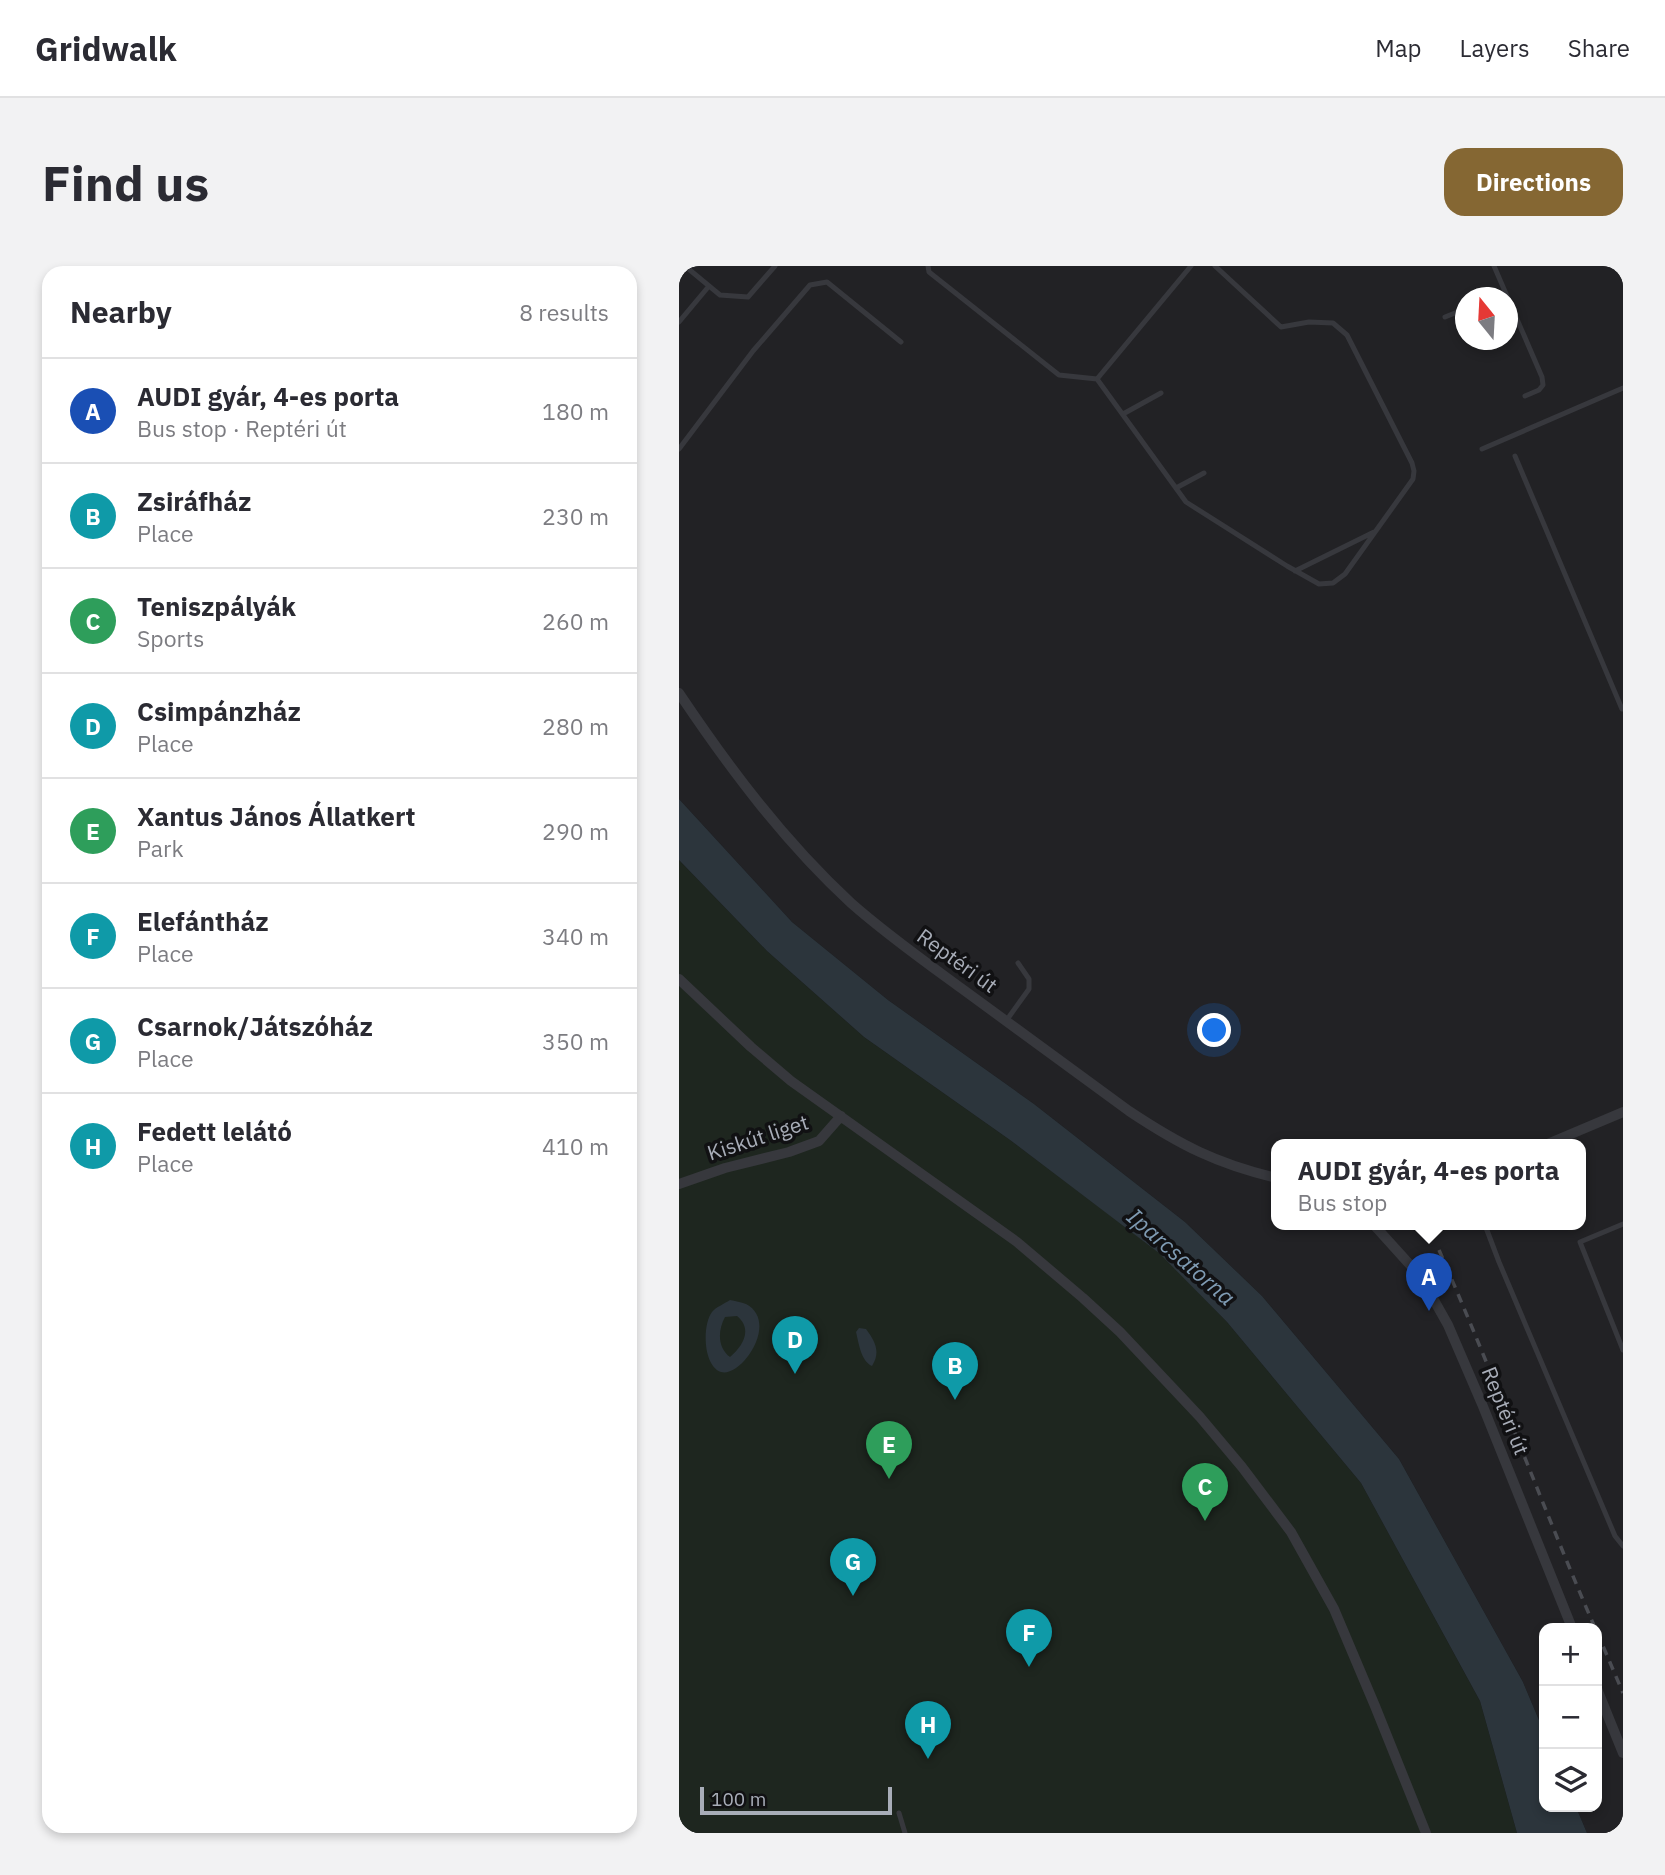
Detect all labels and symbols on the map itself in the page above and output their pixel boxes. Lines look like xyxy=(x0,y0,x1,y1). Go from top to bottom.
north arrow xyxy=(1455,287,1518,350)
street label: Reptéri út xyxy=(912,922,1003,999)
your location xyxy=(1197,1013,1231,1047)
street label: Kiskút liget xyxy=(704,1108,812,1167)
water label: Iparcsatorna xyxy=(1121,1201,1242,1311)
pin: A xyxy=(1406,1253,1452,1311)
pin: D xyxy=(772,1316,818,1374)
pin: B xyxy=(932,1342,978,1400)
street label: Reptéri út xyxy=(1476,1362,1536,1459)
pin: E xyxy=(866,1421,912,1479)
pin: C xyxy=(1182,1463,1228,1521)
pin: G xyxy=(830,1538,876,1596)
pin: F xyxy=(1006,1609,1052,1667)
pin: H xyxy=(905,1701,951,1759)
scale bar xyxy=(700,1784,893,1816)

